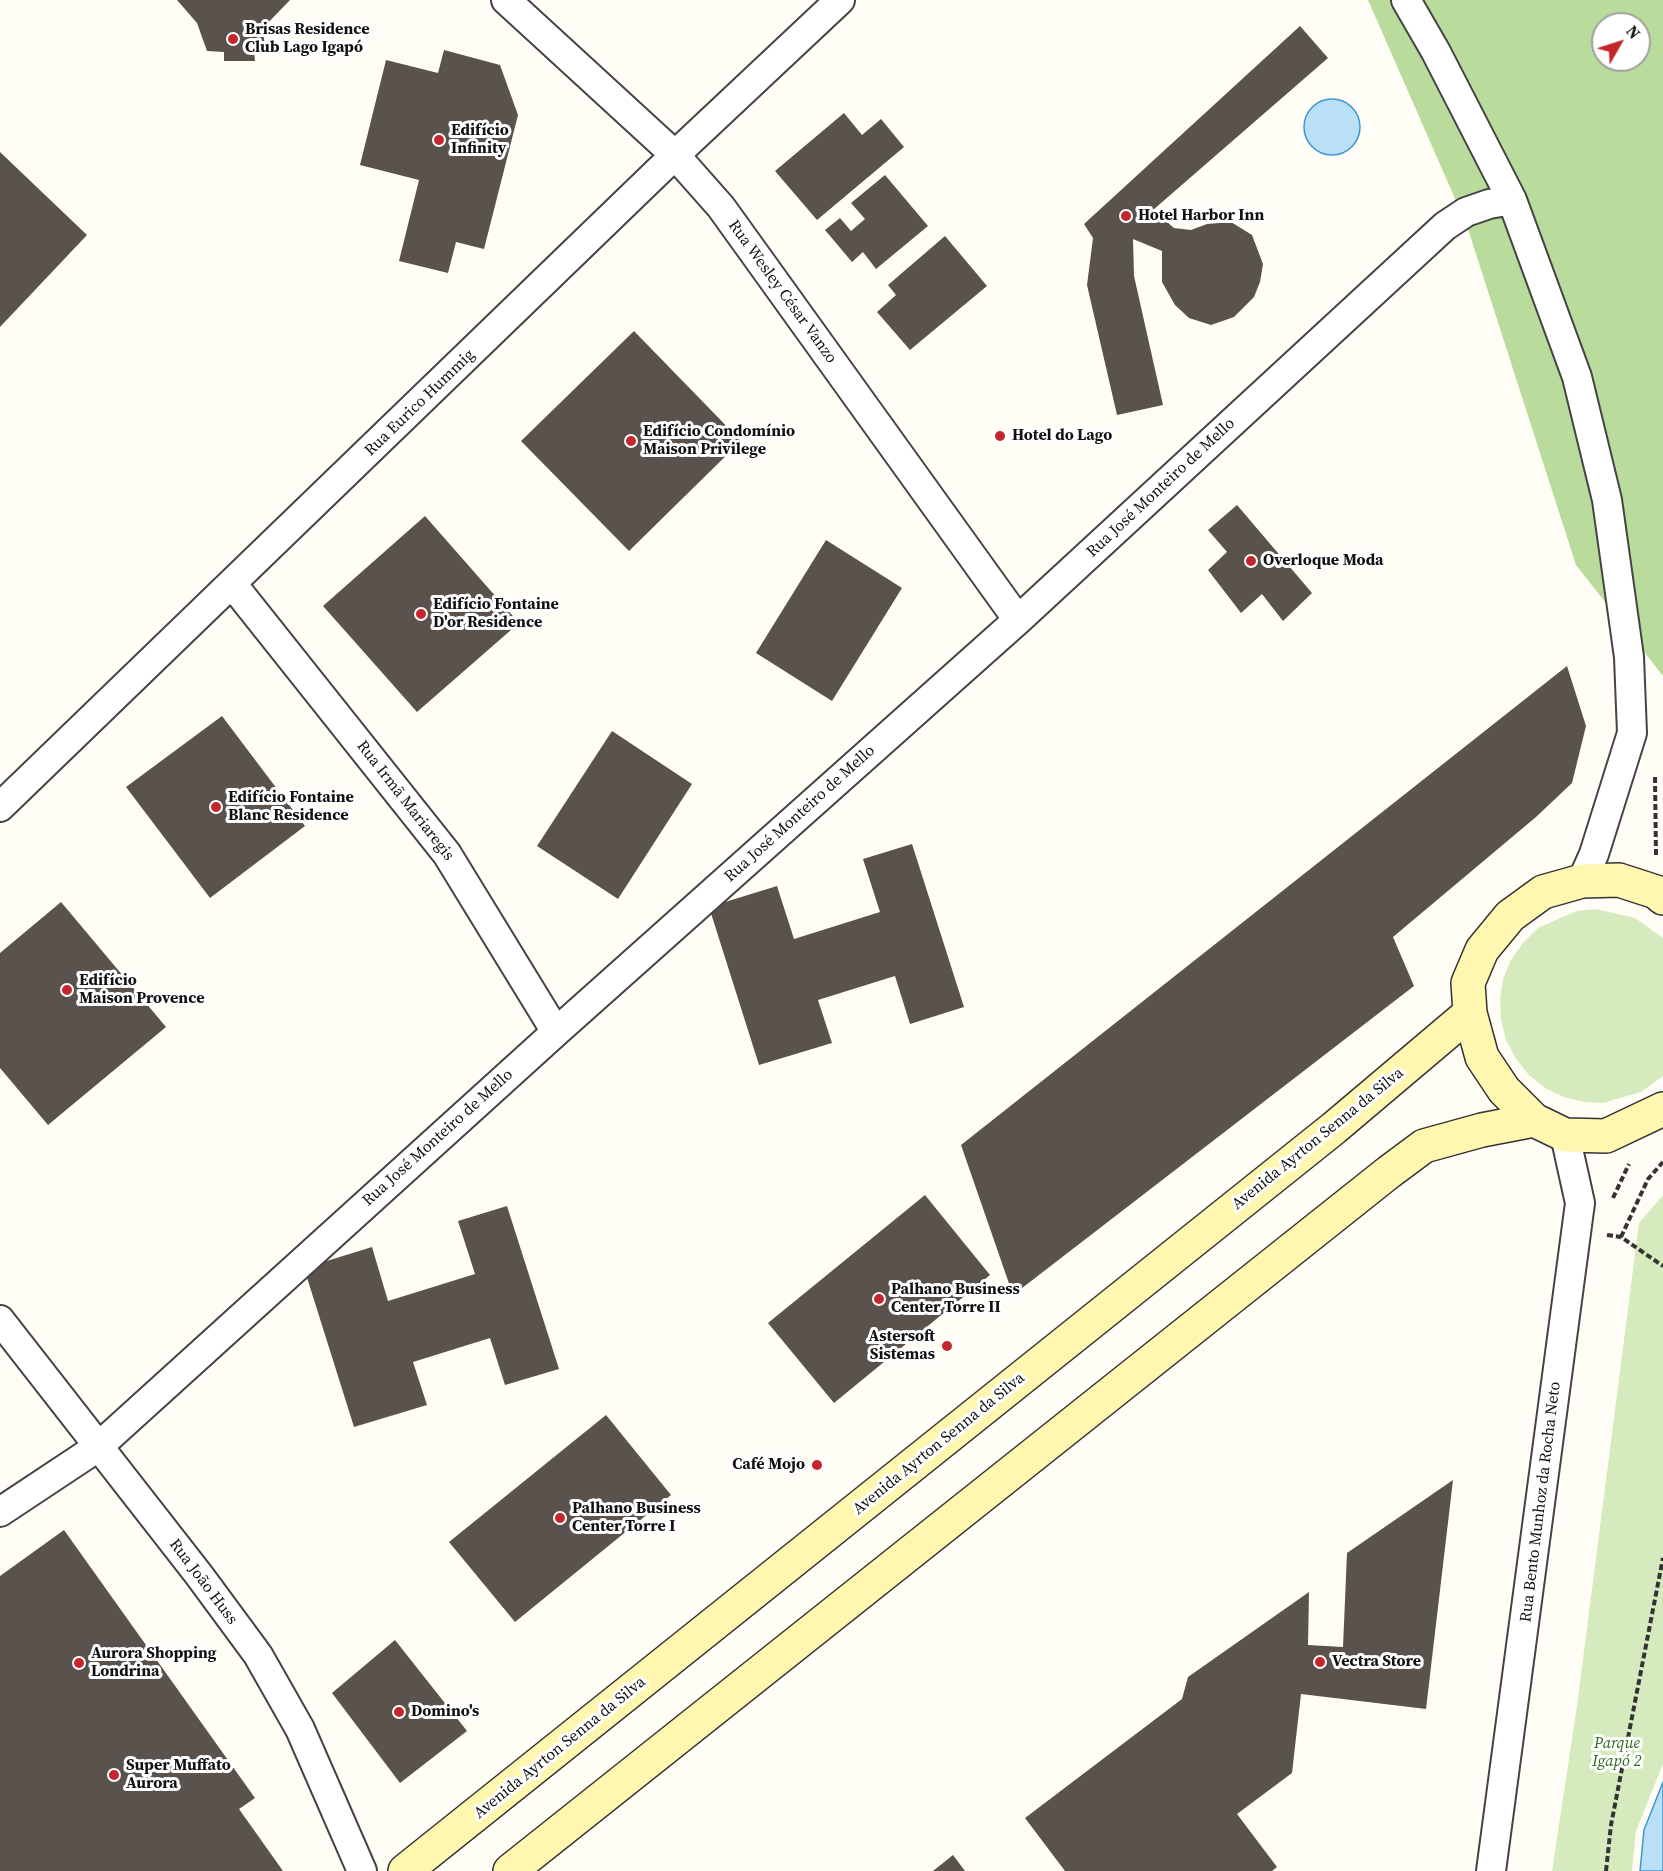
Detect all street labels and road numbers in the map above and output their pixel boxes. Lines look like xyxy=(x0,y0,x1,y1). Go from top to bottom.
street label: Rua Wesley César Vanzo xyxy=(724,217,840,367)
street label: Rua Eurico Hummig xyxy=(361,346,479,460)
street label: Rua José Monteiro de Mello xyxy=(1083,414,1239,562)
street label: Rua Irmã Mariaregis xyxy=(352,737,458,865)
street label: Rua José Monteiro de Mello xyxy=(721,741,879,887)
street label: Avenida Ayrton Senna da Silva xyxy=(1228,1064,1408,1214)
street label: Rua José Monteiro de Mello xyxy=(359,1065,517,1211)
street label: Avenida Ayrton Senna da Silva xyxy=(849,1369,1029,1519)
street label: Rua Bento Munhoz da Rocha Neto xyxy=(1517,1381,1565,1623)
street label: Rua João Huss xyxy=(165,1535,241,1629)
street label: Avenida Ayrton Senna da Silva xyxy=(470,1673,650,1823)

